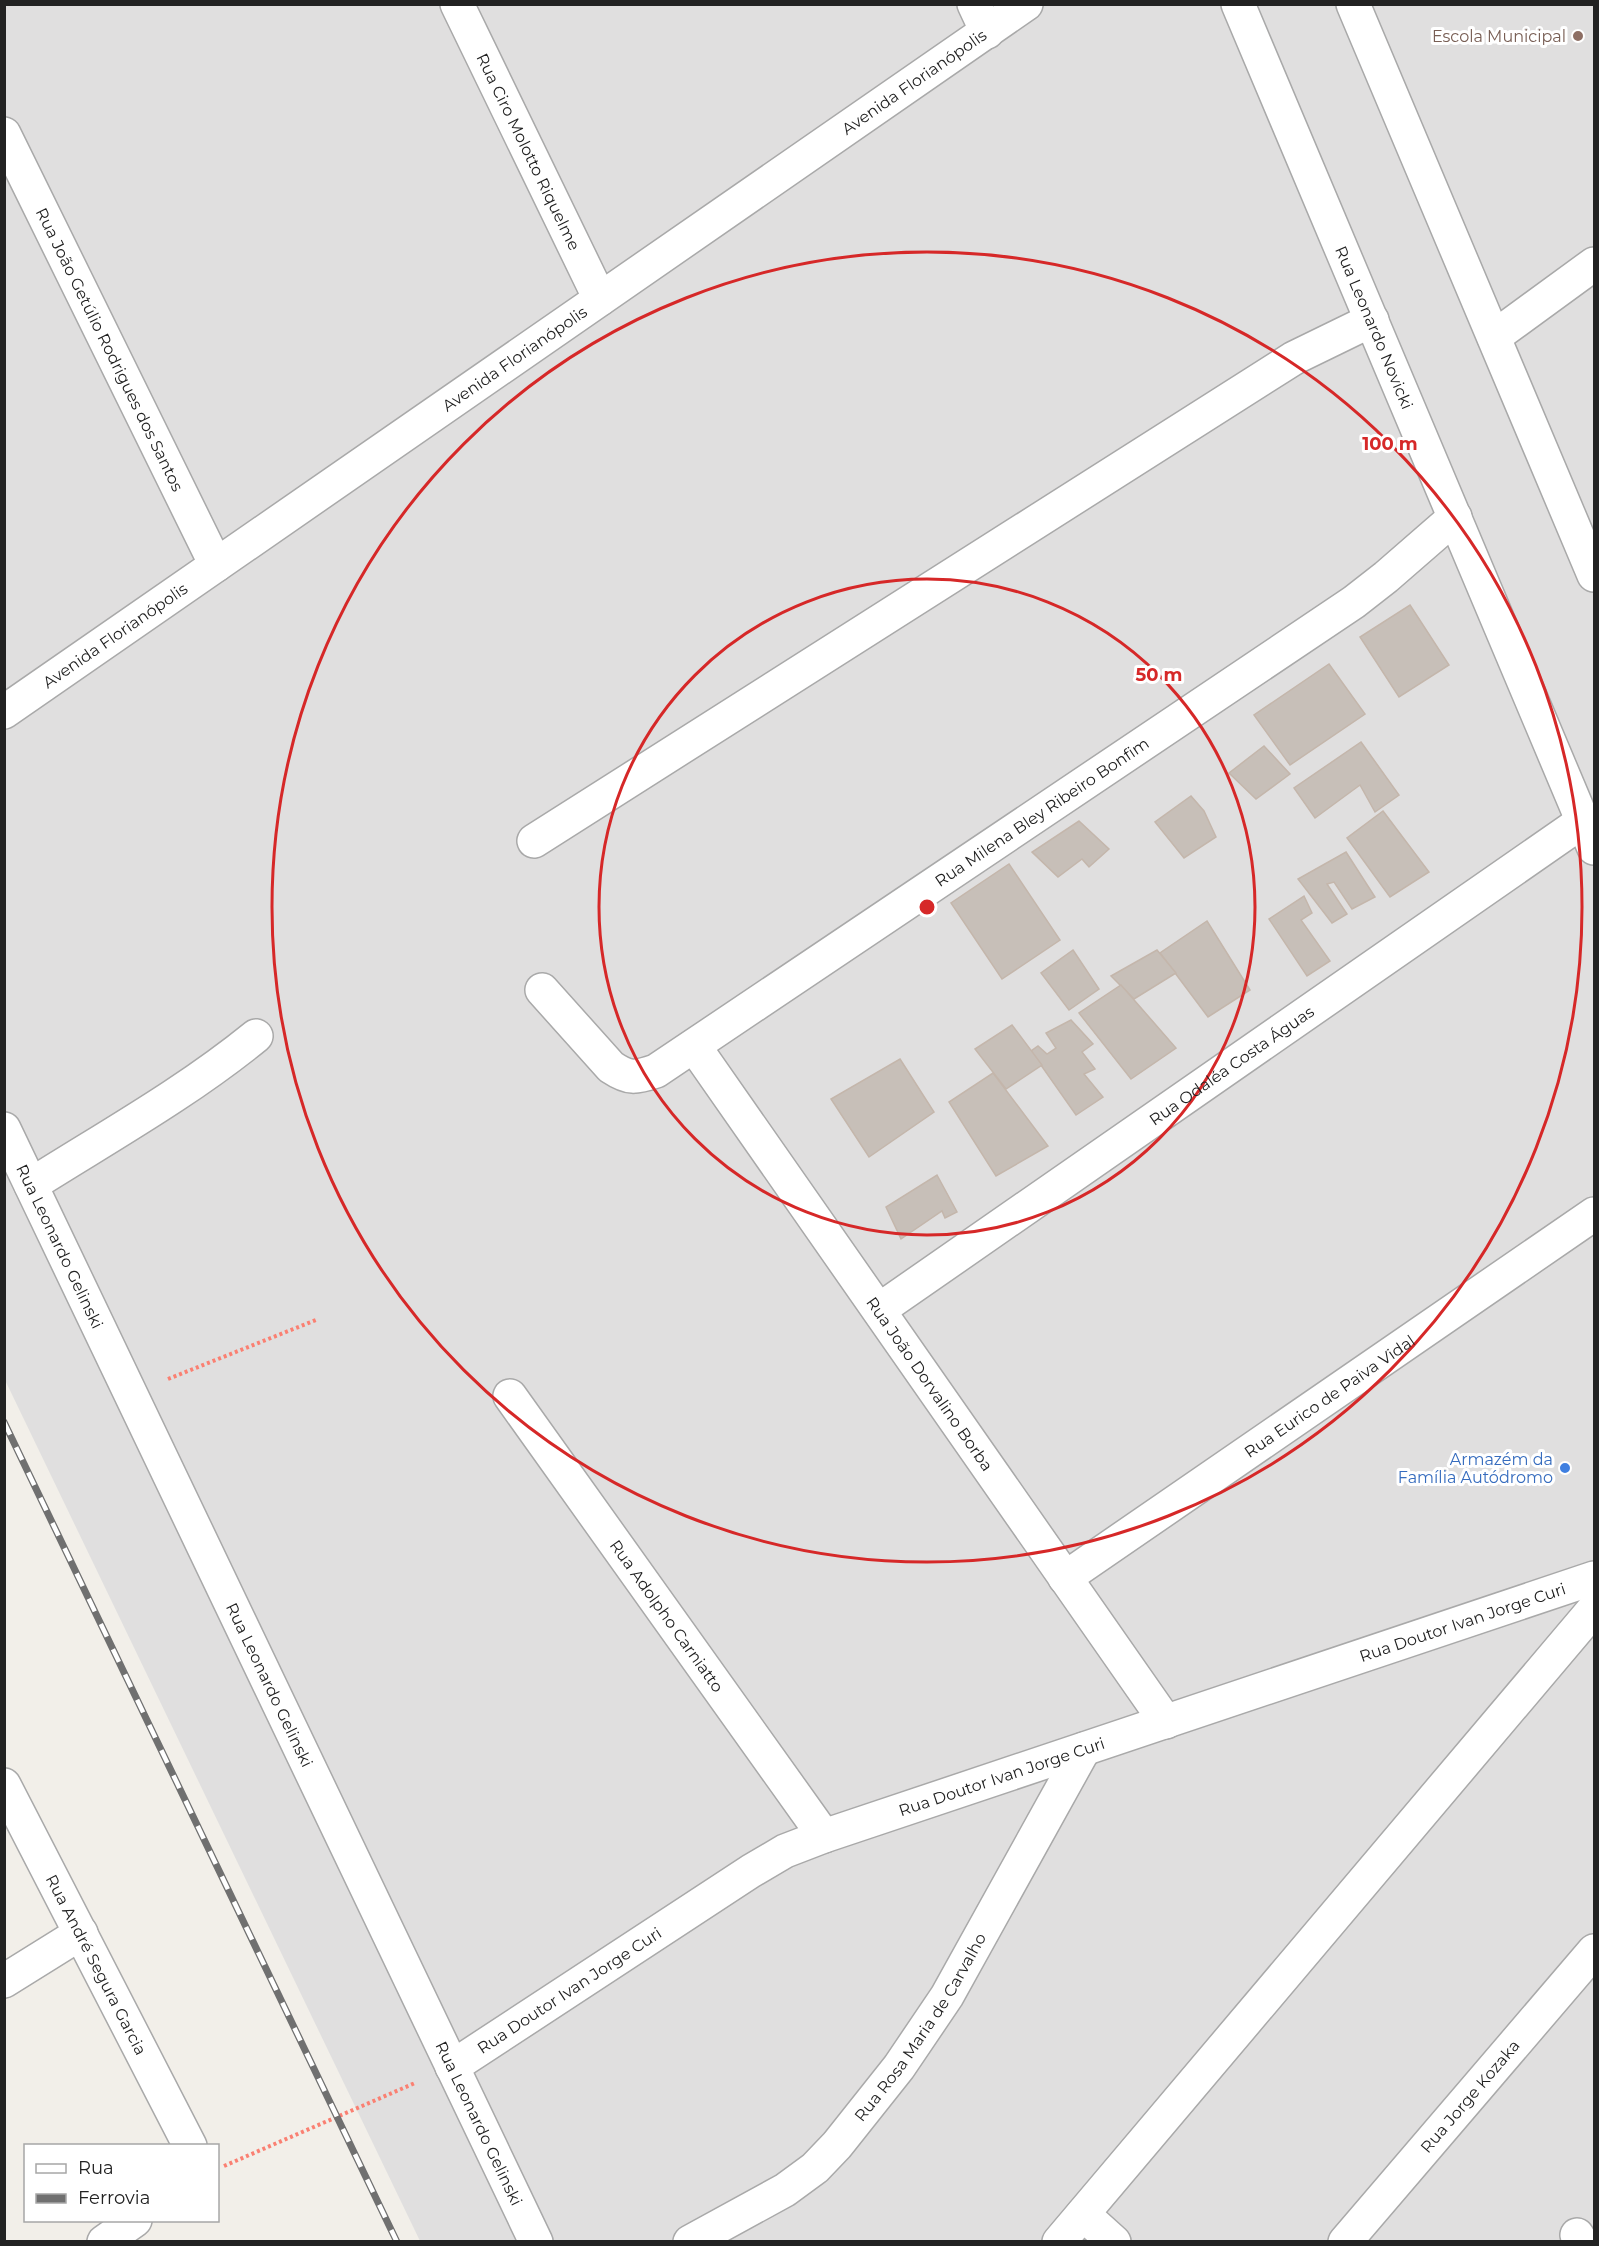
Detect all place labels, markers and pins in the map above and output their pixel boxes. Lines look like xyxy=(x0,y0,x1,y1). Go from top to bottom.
place label: Escola Municipal xyxy=(1432,27,1566,46)
marker: Escola Municipal xyxy=(1571,29,1585,43)
centre of rings xyxy=(917,897,937,917)
place label: Armazém da Família Autódromo xyxy=(1398,1450,1553,1487)
marker: Armazém da Família Autódromo xyxy=(1558,1461,1572,1475)

